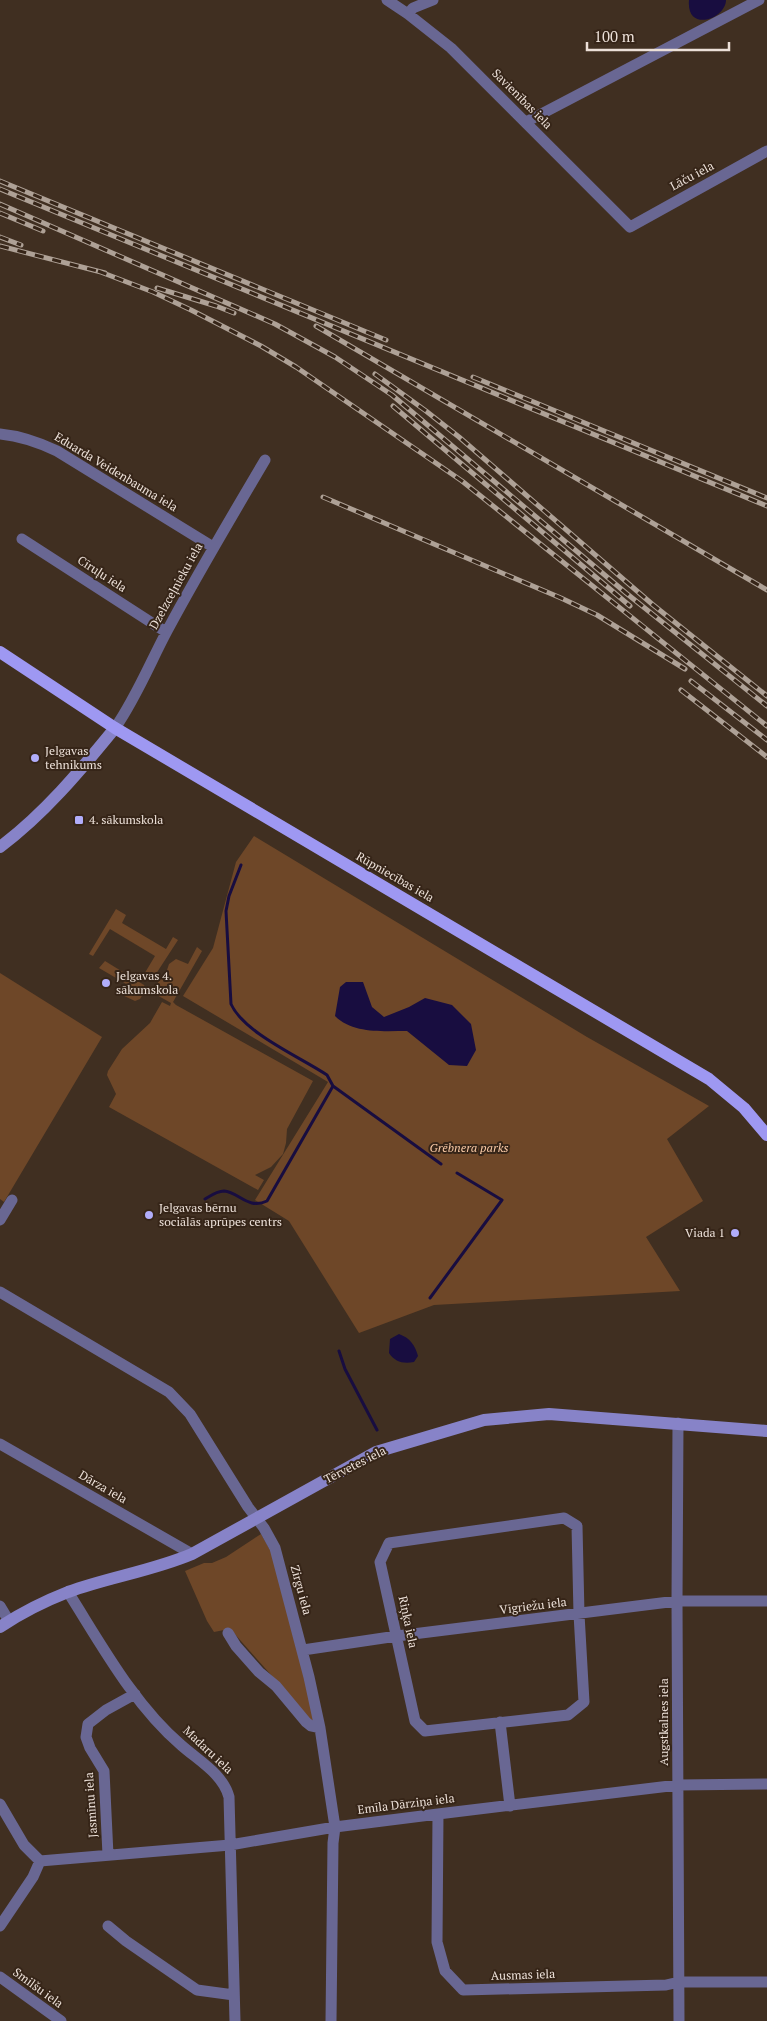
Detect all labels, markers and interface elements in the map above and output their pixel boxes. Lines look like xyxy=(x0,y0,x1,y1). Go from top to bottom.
scale bar xyxy=(587,20,730,52)
text: 100 m xyxy=(594,26,635,46)
street label: Savienības iela xyxy=(489,65,556,132)
street label: Lāču iela xyxy=(667,158,716,193)
street label: Eduarda Veidenbauma iela xyxy=(52,429,181,514)
street label: Dzelzceļnieku iela xyxy=(146,540,206,632)
street label: Cīruļu iela xyxy=(74,552,130,596)
place label: Jelgavas tehnikums xyxy=(45,743,102,772)
marker: Jelgavas tehnikums xyxy=(29,752,41,764)
place label: 4. sākumskola xyxy=(89,812,163,827)
marker: 4. sākumskola xyxy=(73,814,85,826)
street label: Rūpniecības iela xyxy=(354,848,437,905)
place label: Jelgavas 4. sākumskola xyxy=(116,968,178,997)
marker: Jelgavas 4. sākumskola xyxy=(100,977,112,989)
park label: Grēbnera parks xyxy=(430,1140,508,1155)
place label: Jelgavas bērnu sociālās aprūpes centrs xyxy=(159,1200,282,1229)
marker: Jelgavas bērnu sociālās aprūpes centrs xyxy=(143,1209,155,1221)
place label: Viada 1 xyxy=(685,1225,725,1240)
marker: Viada 1 xyxy=(729,1227,741,1239)
street label: Tērvetes iela xyxy=(321,1443,388,1487)
street label: Dārza iela xyxy=(76,1467,130,1506)
street label: Zirgu iela xyxy=(288,1563,315,1616)
street label: Riņķa iela xyxy=(395,1594,421,1650)
street label: Vīgriežu iela xyxy=(499,1594,567,1617)
street label: Augstkalnes iela xyxy=(656,1678,671,1766)
street label: Madaru iela xyxy=(180,1723,236,1777)
street label: Jasmīnu iela xyxy=(81,1772,100,1838)
street label: Emīla Dārziņa iela xyxy=(357,1790,455,1818)
street label: Smilšu iela xyxy=(10,1964,66,2011)
street label: Ausmas iela xyxy=(491,1966,555,1983)

